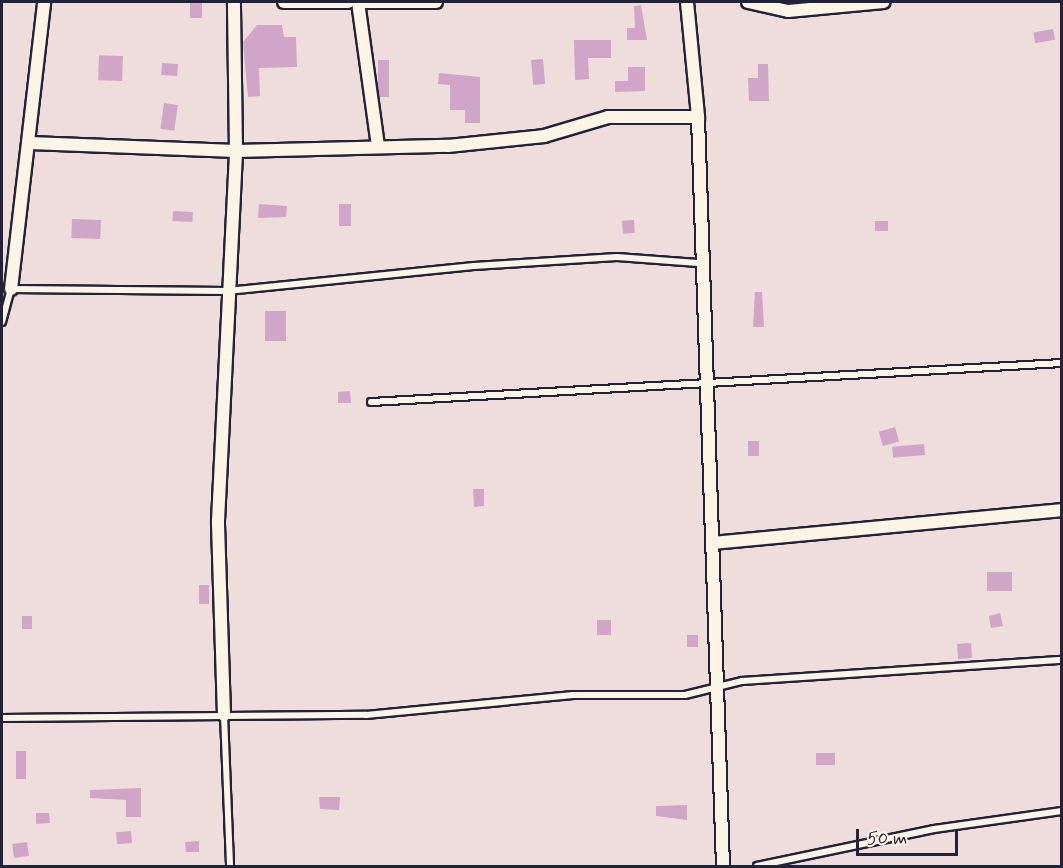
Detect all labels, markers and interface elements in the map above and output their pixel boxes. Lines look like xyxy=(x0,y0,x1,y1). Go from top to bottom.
scale bar xyxy=(859,817,961,855)
text: 50 m xyxy=(867,827,907,851)

